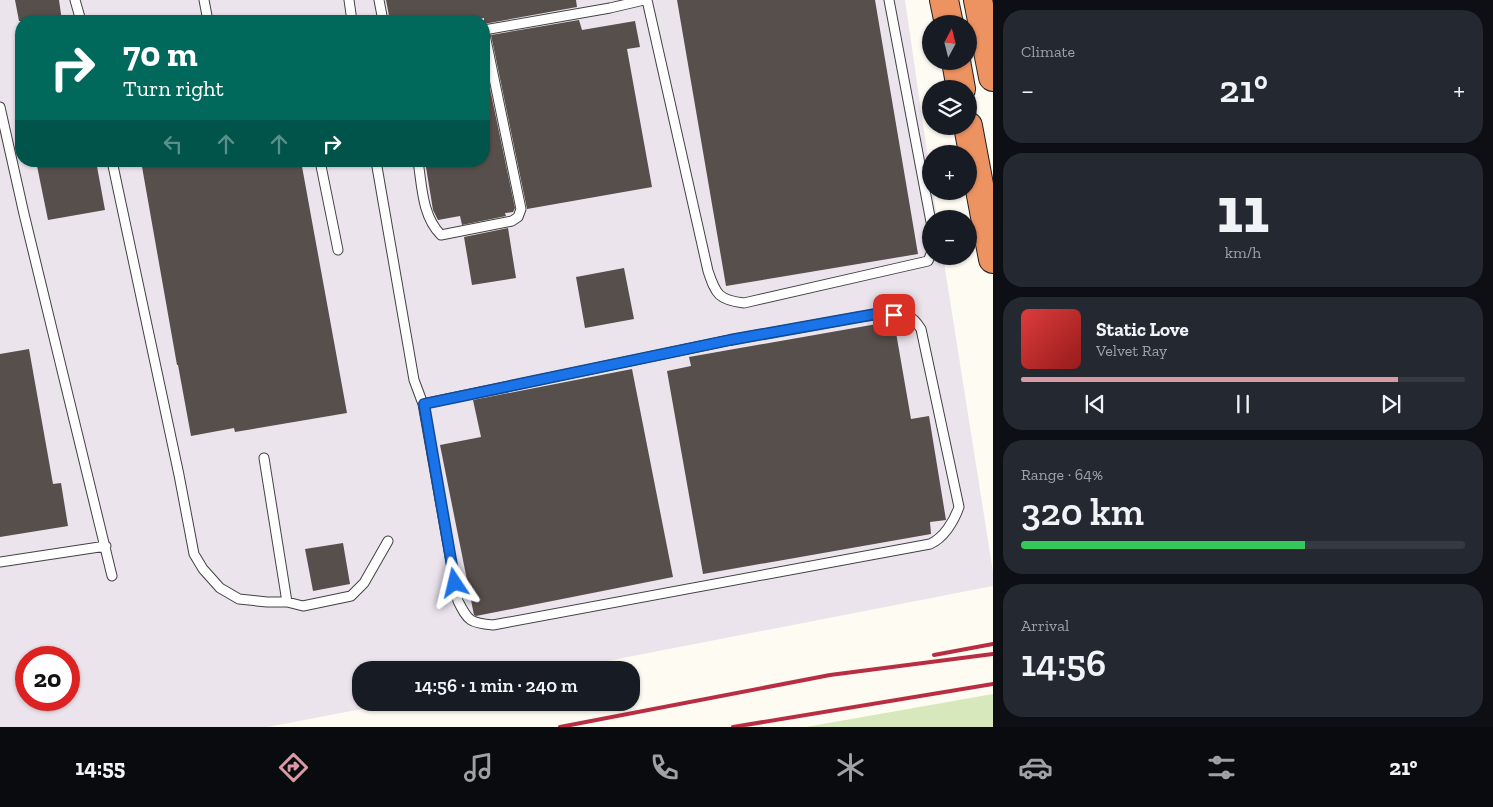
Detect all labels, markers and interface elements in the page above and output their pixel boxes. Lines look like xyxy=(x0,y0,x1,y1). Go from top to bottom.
north arrow xyxy=(922,15,978,70)
map controls xyxy=(922,15,977,265)
text: 70 m xyxy=(123,33,198,75)
icon: right xyxy=(40,35,105,100)
text: Climate xyxy=(1021,42,1075,61)
text: 21° xyxy=(1219,66,1268,112)
text: − xyxy=(1021,74,1034,107)
text: + xyxy=(1453,74,1465,107)
text: Turn right xyxy=(123,75,224,102)
button: layers xyxy=(922,80,977,135)
icon: left xyxy=(159,130,187,158)
icon: ahead xyxy=(212,130,240,158)
icon: ahead xyxy=(265,130,293,158)
icon: right xyxy=(318,130,346,158)
button: + xyxy=(922,145,977,200)
text: 11 xyxy=(1217,171,1269,249)
button: − xyxy=(922,210,977,265)
text: km/h xyxy=(1225,243,1261,262)
pin xyxy=(873,294,915,336)
icon: arrive xyxy=(880,301,908,329)
text: Static Love xyxy=(1096,318,1189,341)
text: Velvet Ray xyxy=(1096,341,1167,360)
icon: previous xyxy=(1081,390,1109,418)
icon: pause xyxy=(1229,390,1257,418)
icon: next xyxy=(1377,390,1405,418)
text: Range · 64% xyxy=(1021,465,1103,484)
text: 320 km xyxy=(1021,489,1144,535)
position arrow xyxy=(428,556,480,608)
text: Arrival xyxy=(1021,616,1069,635)
text: 14:56 xyxy=(1021,640,1106,686)
speed limit sign: 20 xyxy=(15,646,80,711)
text: 14:56 · 1 min · 240 m xyxy=(414,674,578,697)
icon: directions xyxy=(276,750,311,785)
icon: music xyxy=(461,750,496,785)
icon: phone xyxy=(647,750,682,785)
icon: climate xyxy=(833,750,868,785)
icon: car xyxy=(1018,750,1053,785)
icon: filters xyxy=(1204,750,1239,785)
text: 14:55 xyxy=(75,754,125,781)
text: 21° xyxy=(1389,754,1418,781)

